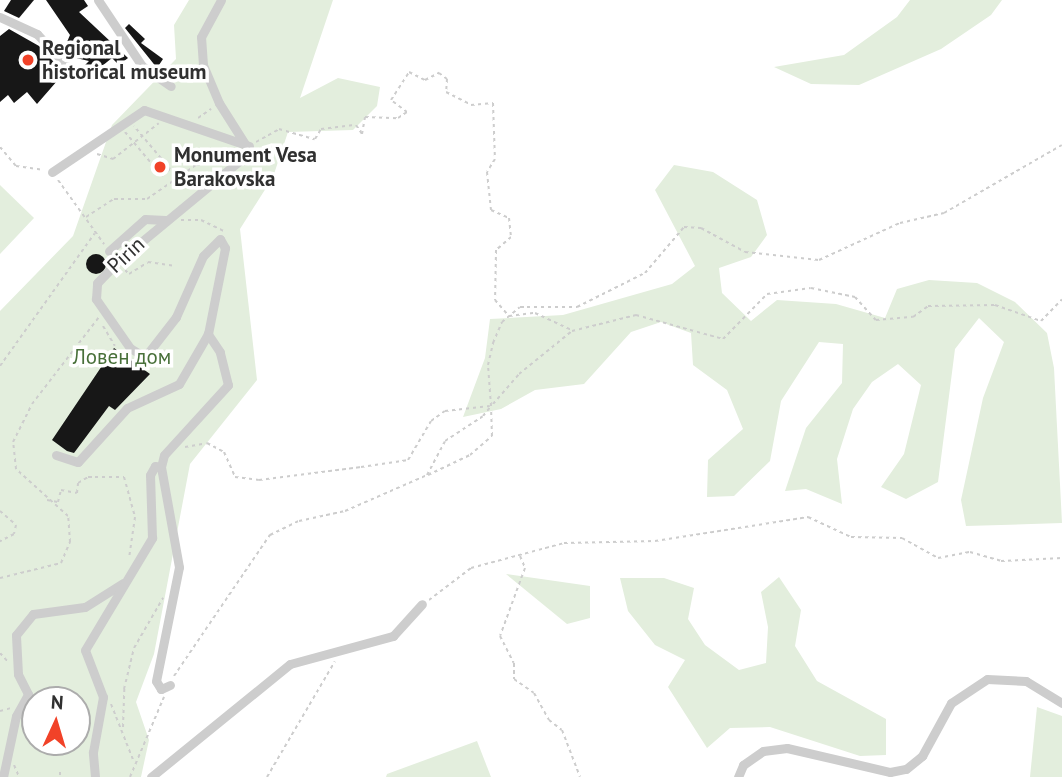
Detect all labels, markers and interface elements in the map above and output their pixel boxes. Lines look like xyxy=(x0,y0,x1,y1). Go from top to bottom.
place label: Regional historical museum xyxy=(42,35,206,85)
marker: Regional historical museum xyxy=(20,52,36,68)
place label: Monument Vesa Barakovska xyxy=(174,142,318,192)
marker: Monument Vesa Barakovska xyxy=(152,159,168,175)
street label: Pirin xyxy=(102,232,150,278)
park label: Ловен дом xyxy=(73,344,171,370)
north arrow xyxy=(21,686,91,756)
text: N xyxy=(50,690,64,714)

